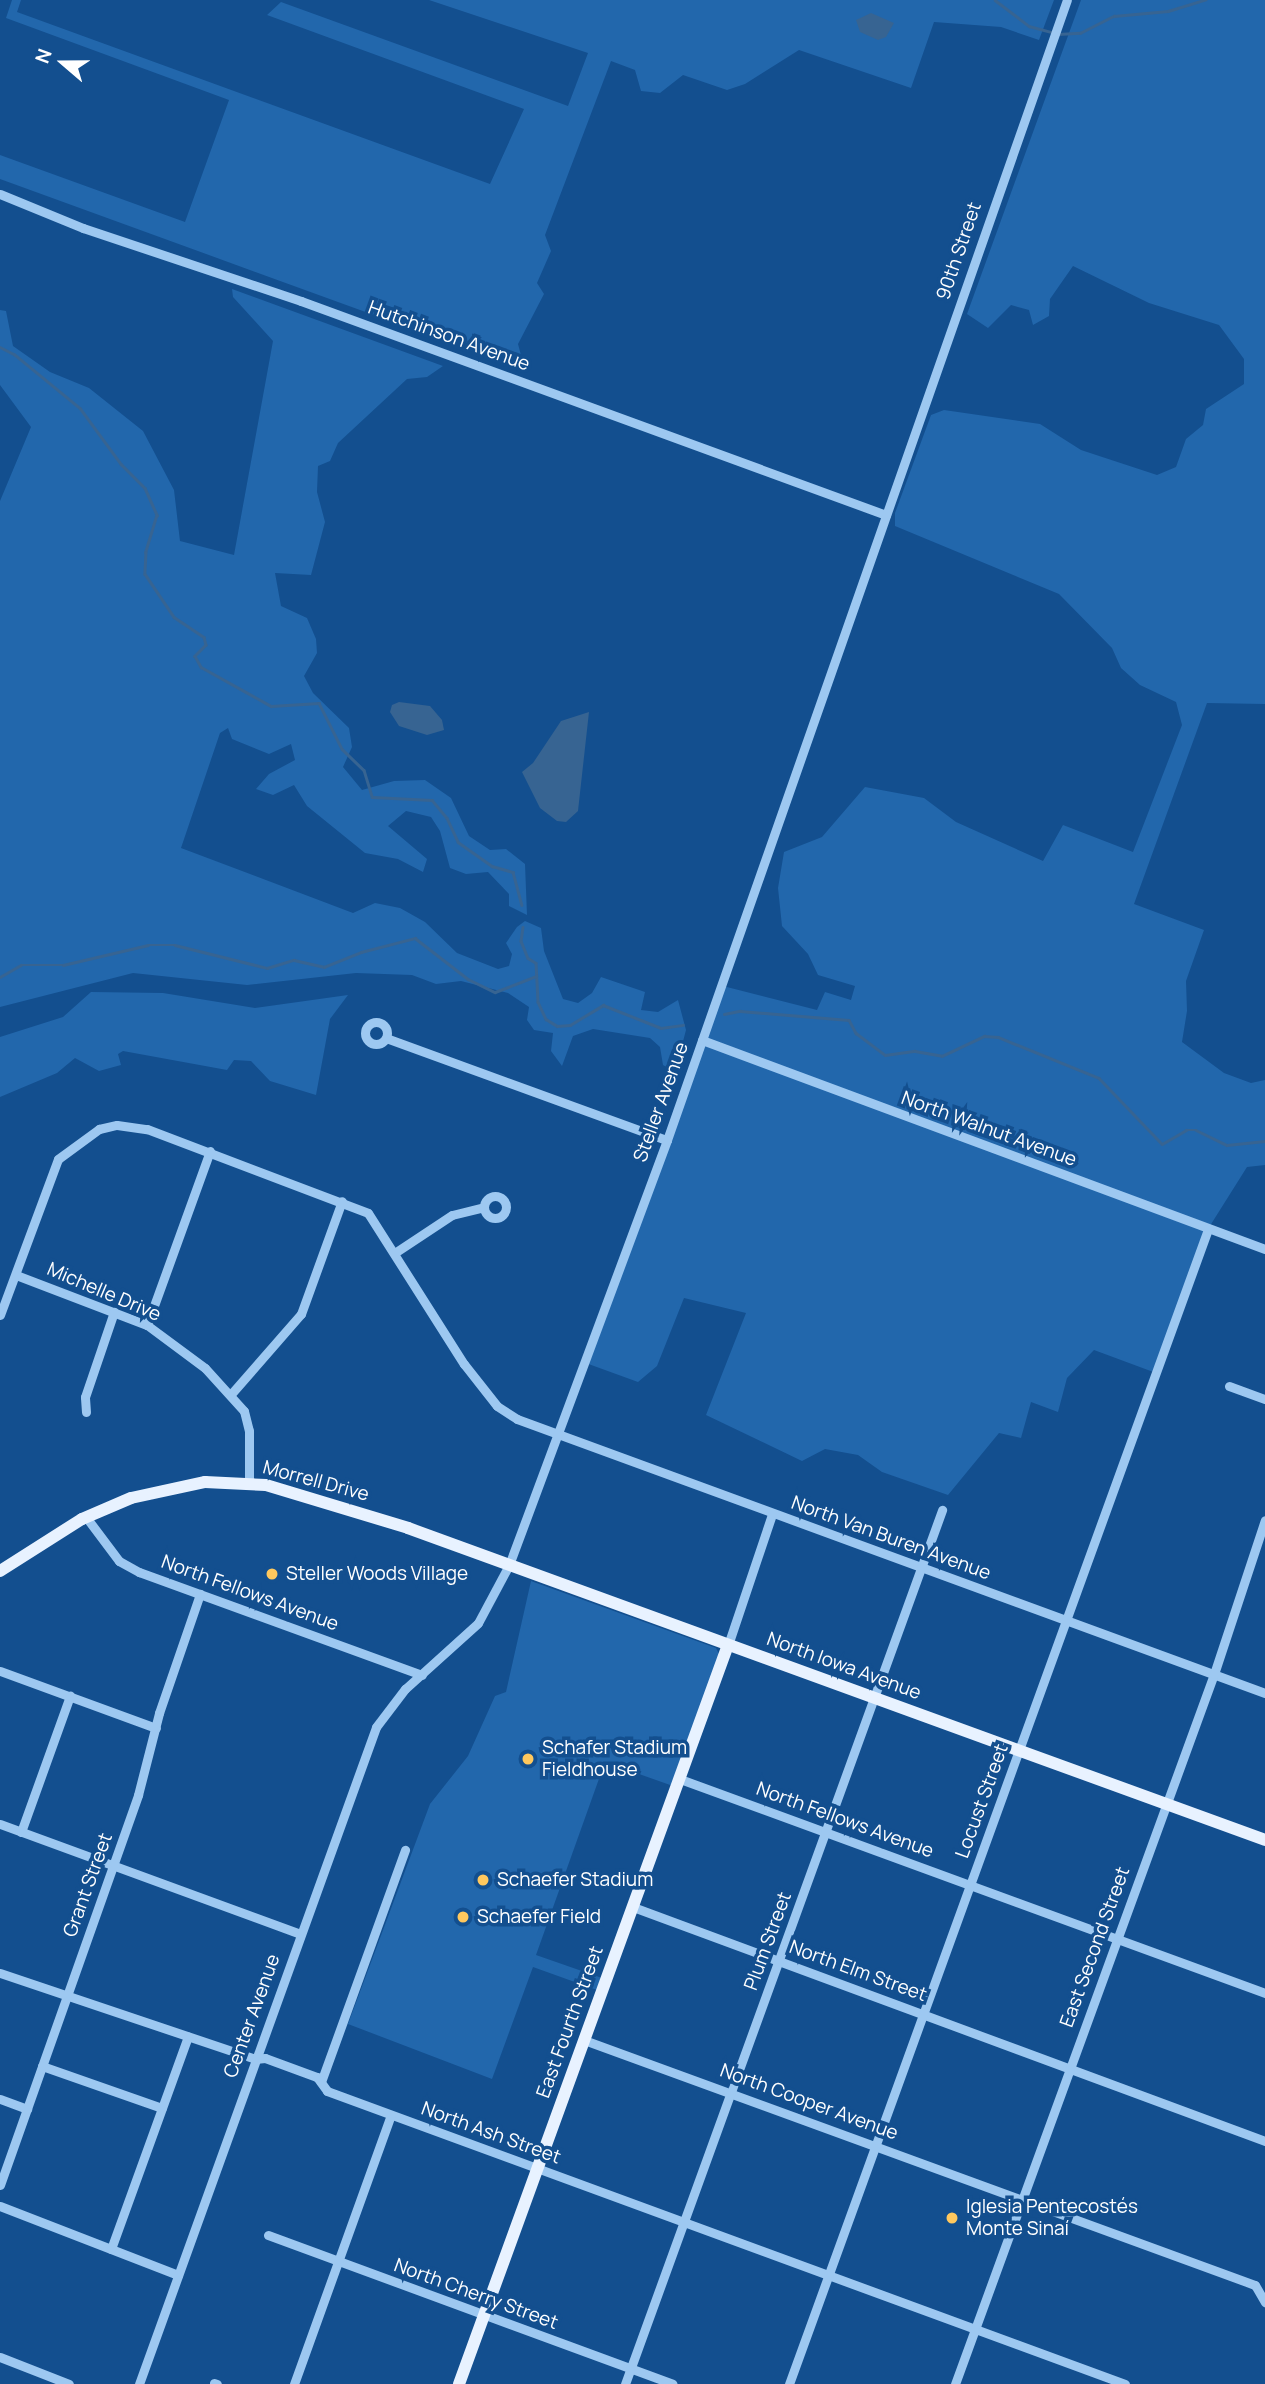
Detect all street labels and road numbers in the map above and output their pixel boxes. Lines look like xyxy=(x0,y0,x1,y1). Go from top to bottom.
street label: 90th Street xyxy=(932,199,986,303)
street label: Hutchinson Avenue xyxy=(365,296,533,376)
street label: Steller Avenue xyxy=(629,1039,693,1165)
street label: North Walnut Avenue xyxy=(898,1087,1080,1171)
street label: Michelle Drive xyxy=(44,1258,164,1326)
street label: Morrell Drive xyxy=(260,1456,372,1506)
street label: North Van Buren Avenue xyxy=(788,1491,994,1585)
street label: North Fellows Avenue xyxy=(158,1550,342,1636)
street label: North Iowa Avenue xyxy=(764,1627,924,1705)
street label: Locust Street xyxy=(951,1741,1013,1861)
street label: North Fellows Avenue xyxy=(753,1777,937,1863)
street label: Grant Street xyxy=(59,1830,117,1940)
street label: East Second Street xyxy=(1055,1864,1135,2030)
street label: Plum Street xyxy=(740,1889,796,1993)
street label: North Elm Street xyxy=(786,1936,930,2006)
street label: East Fourth Street xyxy=(532,1943,608,2101)
street label: Center Avenue xyxy=(219,1951,285,2081)
street label: North Cooper Avenue xyxy=(717,2059,901,2145)
street label: North Ash Street xyxy=(418,2097,564,2169)
street label: North Cherry Street xyxy=(391,2254,561,2334)

